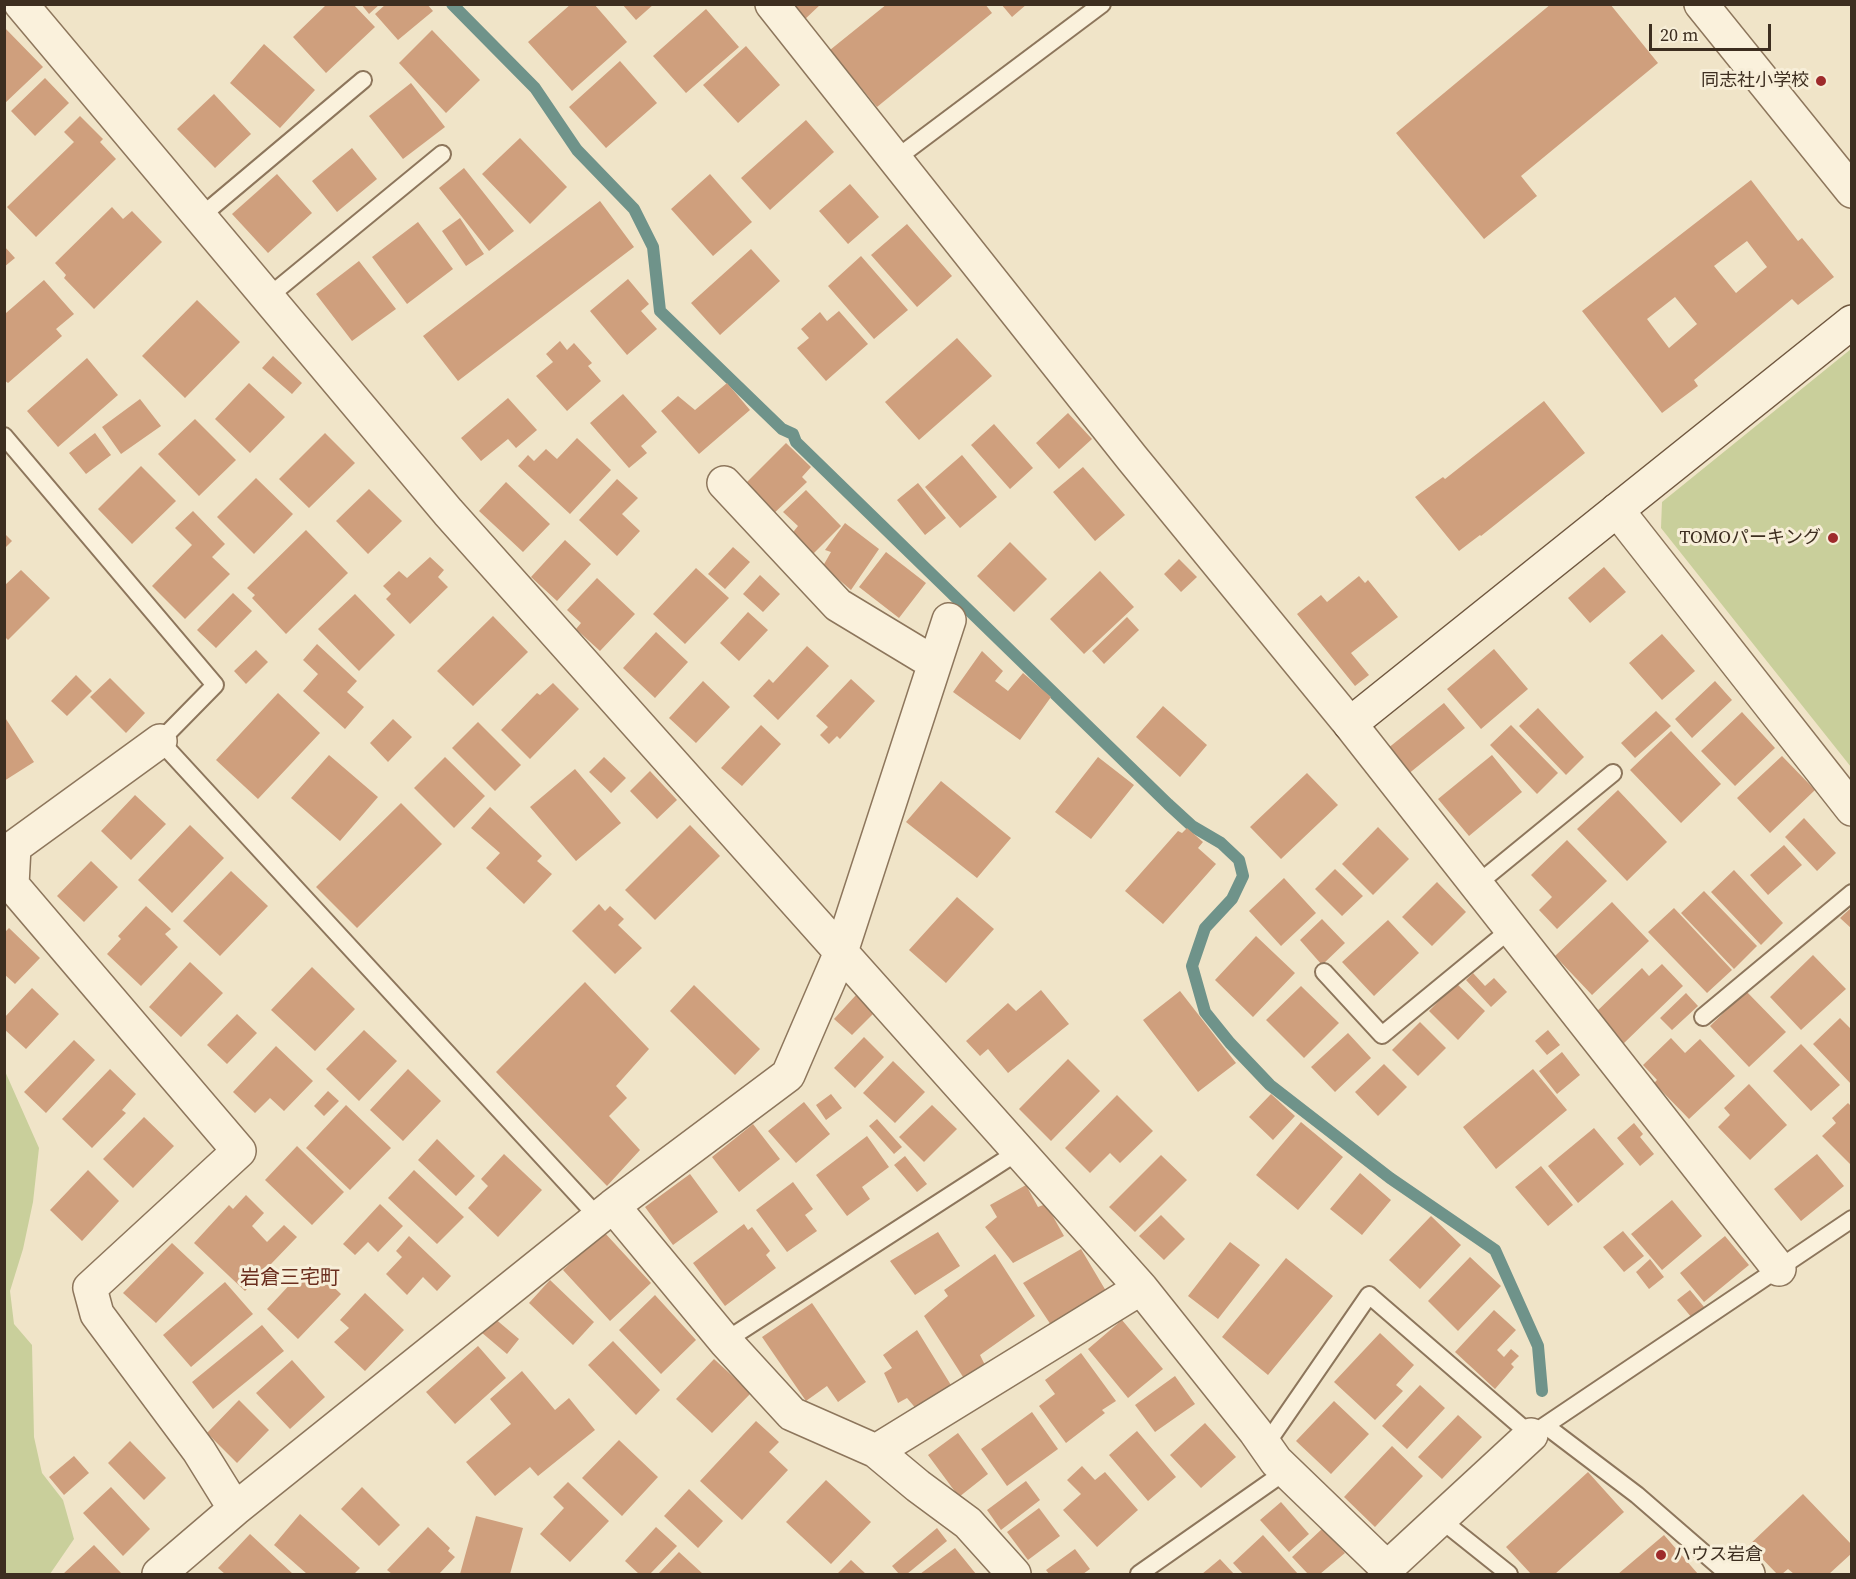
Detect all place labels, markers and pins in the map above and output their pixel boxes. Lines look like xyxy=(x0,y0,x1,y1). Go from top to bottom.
place label: 同志社小学校 xyxy=(1701,70,1809,92)
marker: 同志社小学校 xyxy=(1814,74,1828,88)
place label: TOMOパーキング xyxy=(1679,527,1821,549)
marker: TOMOパーキング xyxy=(1826,531,1840,545)
place label: ハウス岩倉 xyxy=(1673,1544,1763,1566)
marker: ハウス岩倉 xyxy=(1654,1548,1668,1562)

